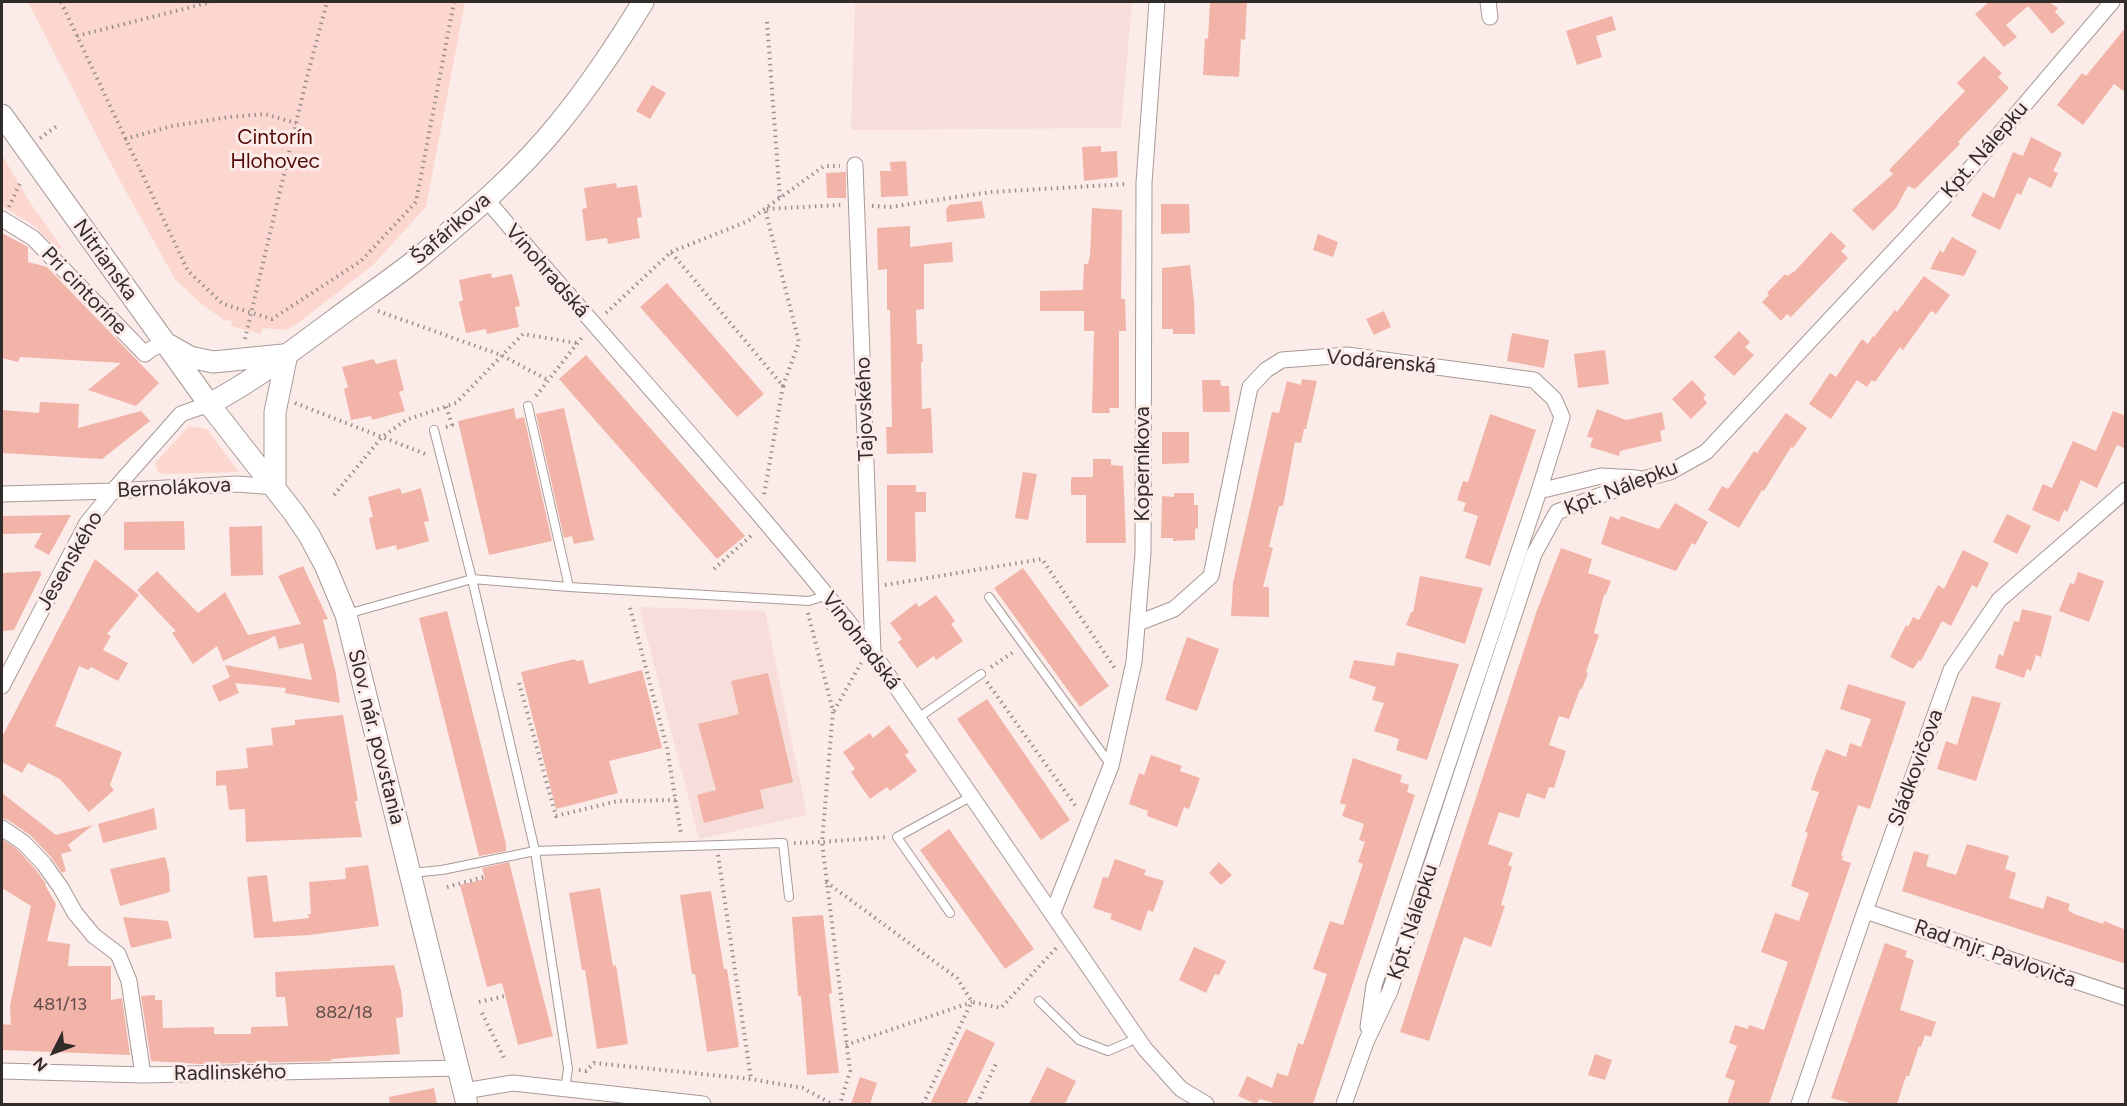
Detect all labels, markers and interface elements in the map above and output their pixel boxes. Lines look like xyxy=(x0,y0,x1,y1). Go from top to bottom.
street label: Kpt. Nálepku xyxy=(1936,96,2034,204)
park label: Cintorín Hlohovec xyxy=(230,125,320,175)
street label: Šafárikova xyxy=(406,188,496,270)
street label: Nitrianska xyxy=(67,215,143,305)
street label: Vinohradská xyxy=(500,219,594,323)
street label: Pri cintoríne xyxy=(36,242,132,340)
street label: Vodárenská xyxy=(1325,345,1437,379)
street label: Tajovského xyxy=(851,356,879,462)
street label: Koperníkova xyxy=(1130,406,1156,522)
street label: Kpt. Nálepku xyxy=(1560,455,1682,521)
street label: Bernolákova xyxy=(116,472,232,504)
street label: Jesenského xyxy=(31,507,109,615)
street label: Vinohradská xyxy=(816,587,906,695)
street label: Slov. nár. povstania xyxy=(342,647,410,827)
street label: Sládkovičova xyxy=(1883,706,1949,830)
street label: Kpt. Nálepku xyxy=(1382,861,1444,983)
street label: Rad mjr. Pavloviča xyxy=(1911,915,2079,993)
house number: 481/13 xyxy=(33,994,87,1016)
house number: 882/18 xyxy=(315,1002,373,1024)
north arrow xyxy=(24,1022,84,1082)
text: N xyxy=(29,1053,51,1075)
street label: Radlinského xyxy=(174,1059,286,1087)

